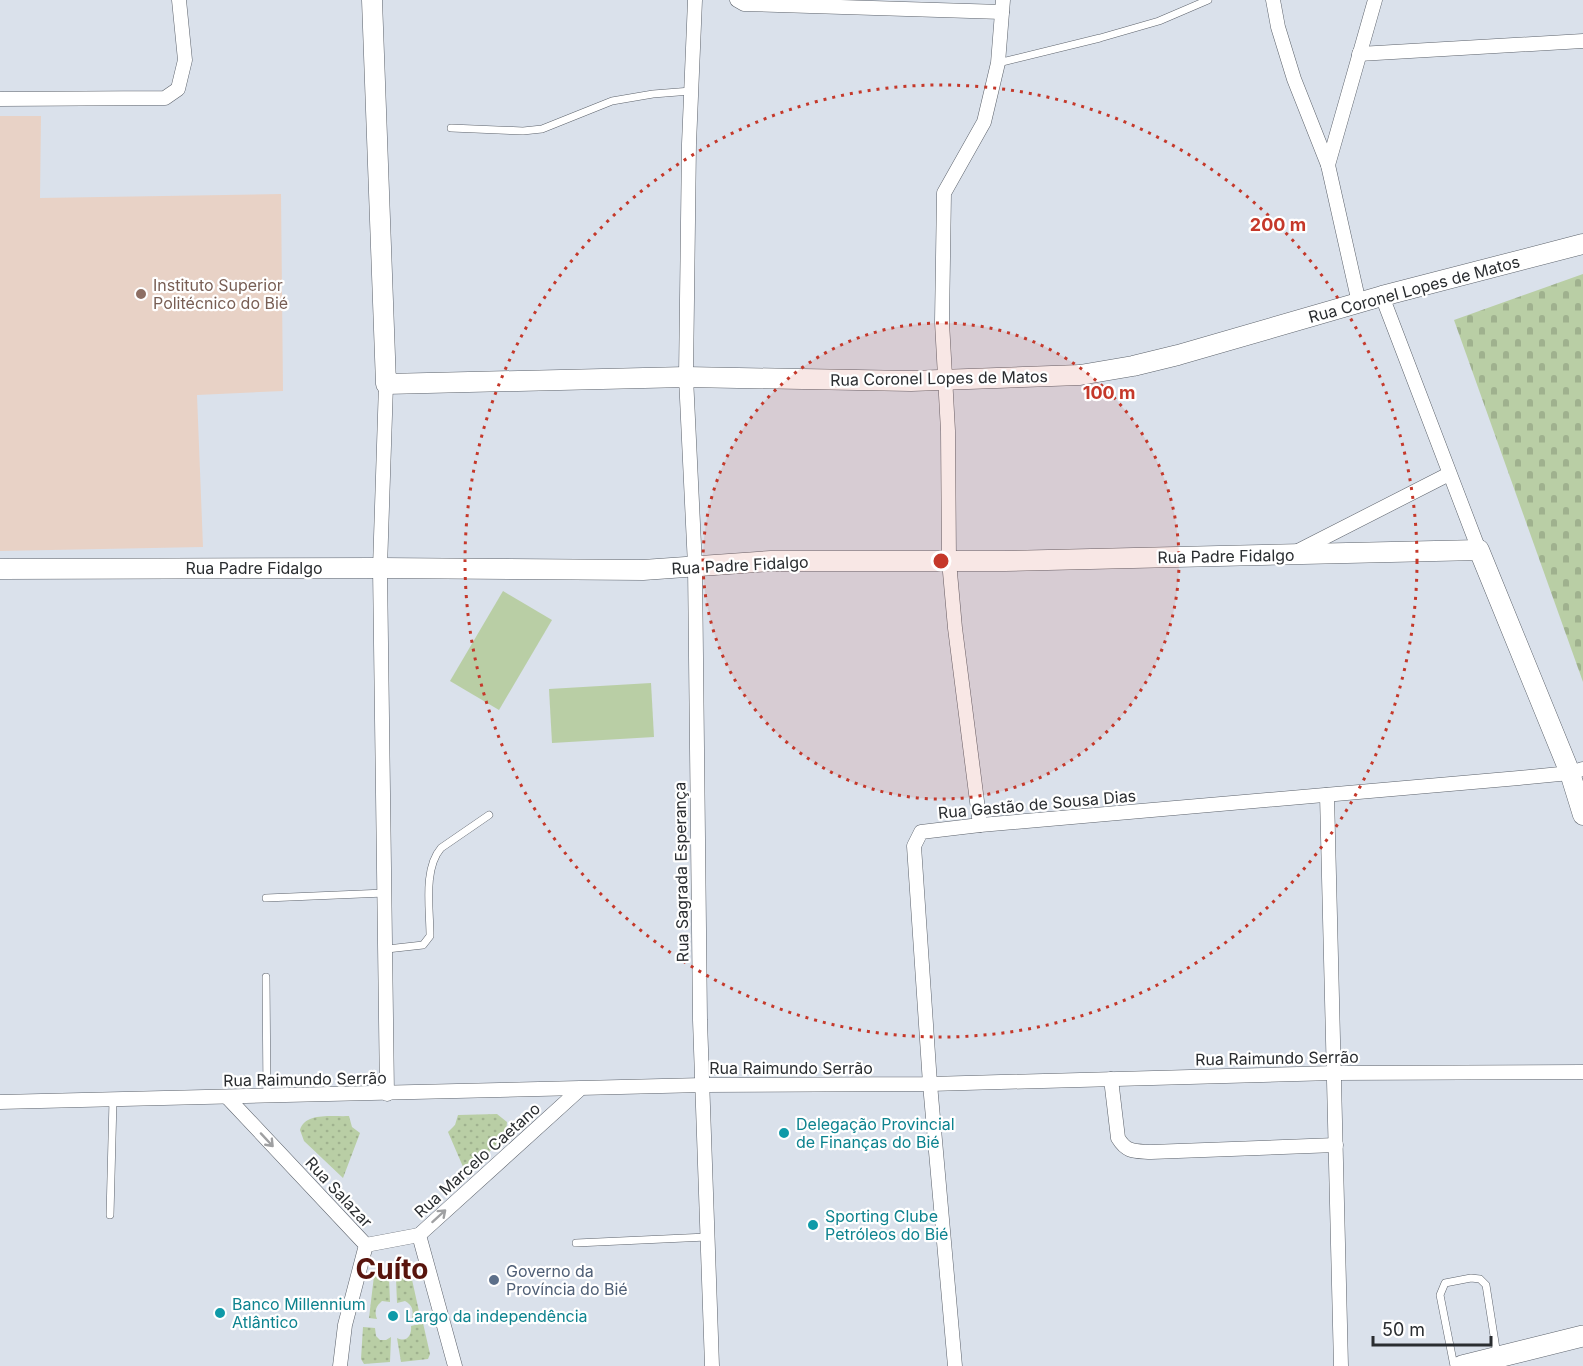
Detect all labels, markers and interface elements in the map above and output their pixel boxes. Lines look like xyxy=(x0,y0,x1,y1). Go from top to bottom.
text: 200 m xyxy=(1250,214,1306,235)
street label: Rua Coronel Lopes de Matos xyxy=(1306,251,1522,327)
place label: Instituto Superior Politécnico do Bié xyxy=(153,275,288,313)
marker: Instituto Superior Politécnico do Bié xyxy=(134,287,148,301)
street label: Rua Coronel Lopes de Matos xyxy=(830,366,1048,390)
text: 100 m xyxy=(1083,382,1135,403)
street label: Rua Padre Fidalgo xyxy=(1157,545,1295,567)
street label: Rua Padre Fidalgo xyxy=(671,551,809,579)
centre of rings xyxy=(931,551,951,571)
street label: Rua Padre Fidalgo xyxy=(185,558,323,578)
street label: Rua Sagrada Esperança xyxy=(669,782,693,962)
street label: Rua Gastão de Sousa Dias xyxy=(937,785,1137,823)
street label: Rua Raimundo Serrão xyxy=(1195,1047,1359,1069)
street label: Rua Raimundo Serrão xyxy=(709,1058,873,1078)
street label: Rua Raimundo Serrão xyxy=(223,1068,387,1090)
street label: Rua Marcelo Caetano xyxy=(410,1098,544,1222)
place label: Delegação Provincial de Finanças do Bié xyxy=(796,1114,955,1152)
marker: Delegação Provincial de Finanças do Bié xyxy=(777,1126,791,1140)
one-way arrow xyxy=(260,1132,274,1147)
street label: Rua Salazar xyxy=(301,1153,377,1231)
place label: Sporting Clube Petróleos do Bié xyxy=(825,1206,948,1244)
one-way arrow xyxy=(431,1210,446,1224)
marker: Sporting Clube Petróleos do Bié xyxy=(806,1218,820,1232)
district label: Cuíto xyxy=(356,1252,428,1286)
place label: Governo da Província do Bié xyxy=(506,1261,628,1299)
marker: Governo da Província do Bié xyxy=(487,1273,501,1287)
place label: Banco Millennium Atlântico xyxy=(232,1294,366,1332)
marker: Banco Millennium Atlântico xyxy=(213,1306,227,1320)
place label: Largo da independência xyxy=(405,1306,588,1326)
marker: Largo da independência xyxy=(386,1309,400,1323)
scale bar xyxy=(1373,1309,1492,1347)
text: 50 m xyxy=(1382,1319,1425,1340)

